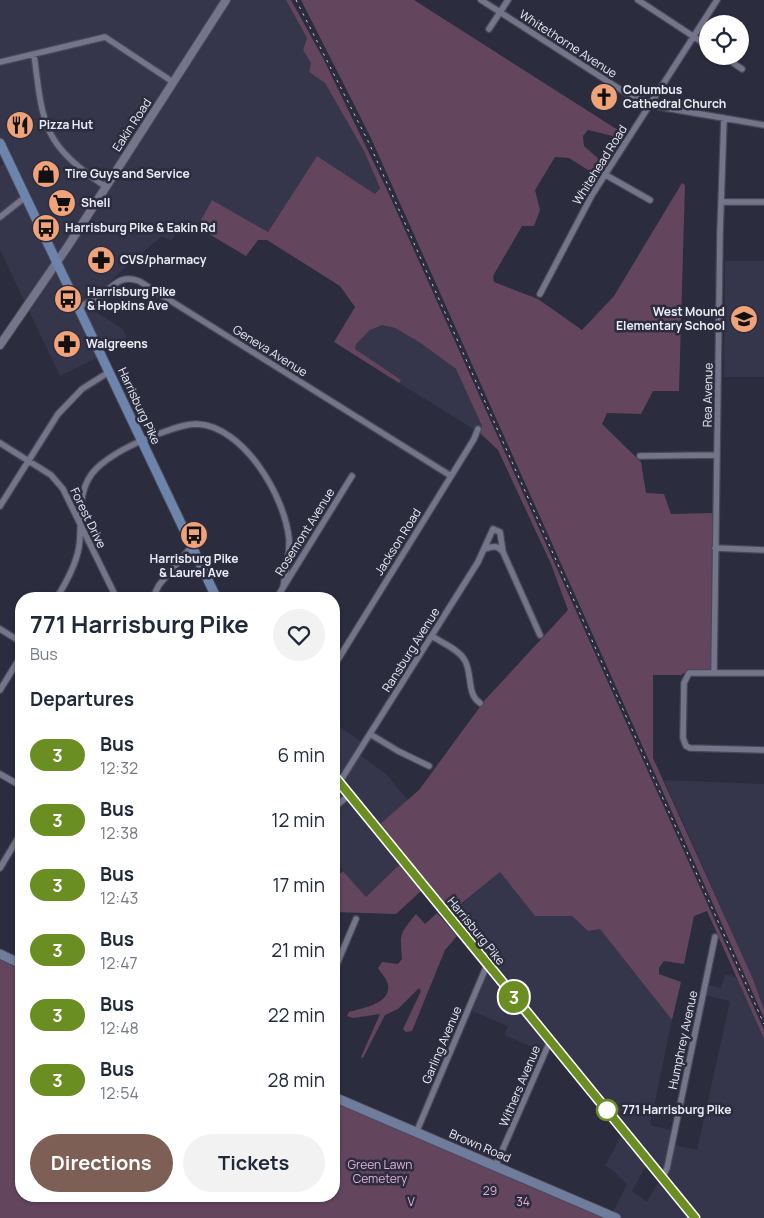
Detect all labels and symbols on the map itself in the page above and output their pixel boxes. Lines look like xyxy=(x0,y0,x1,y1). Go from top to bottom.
street label: Whitethorne Avenue xyxy=(516,5,621,82)
place label: Columbus Cathedral Church xyxy=(623,81,726,112)
church icon: Columbus Cathedral Church xyxy=(589,82,619,112)
street label: Eakin Road xyxy=(108,95,155,155)
restaurant icon: Pizza Hut xyxy=(5,110,35,140)
place label: Pizza Hut xyxy=(39,116,93,133)
street label: Whitehead Road xyxy=(568,121,631,208)
shop icon: Tire Guys and Service xyxy=(31,159,61,189)
place label: Tire Guys and Service xyxy=(65,165,190,182)
supermarket icon: Shell xyxy=(47,188,77,218)
place label: Shell xyxy=(81,194,110,211)
bus stop icon: Harrisburg Pike & Eakin Rd xyxy=(31,213,61,243)
place label: Harrisburg Pike & Eakin Rd xyxy=(65,219,216,236)
pharmacy icon: CVS/pharmacy xyxy=(86,245,116,275)
place label: CVS/pharmacy xyxy=(120,251,207,268)
place label: Harrisburg Pike & Hopkins Ave xyxy=(87,283,176,314)
bus stop icon: Harrisburg Pike & Hopkins Ave xyxy=(53,284,83,314)
place label: West Mound Elementary School xyxy=(616,303,725,334)
school or university icon: West Mound Elementary School xyxy=(729,304,759,334)
street label: Geneva Avenue xyxy=(230,321,311,380)
pharmacy icon: Walgreens xyxy=(52,329,82,359)
place label: Walgreens xyxy=(86,335,148,352)
street label: Rea Avenue xyxy=(698,363,717,427)
street label: Harrisburg Pike xyxy=(114,364,165,447)
street label: Forest Drive xyxy=(66,485,111,551)
street label: Rosemont Avenue xyxy=(271,485,338,579)
street label: Jackson Road xyxy=(370,505,425,578)
bus stop icon: Harrisburg Pike & Laurel Ave xyxy=(179,520,209,550)
place label: Harrisburg Pike & Laurel Ave xyxy=(150,550,238,581)
street label: Ransburg Avenue xyxy=(378,604,443,695)
street label: Harrisburg Pike xyxy=(444,893,509,968)
line badge: 3 xyxy=(498,981,530,1013)
street label: Humphrey Avenue xyxy=(664,989,701,1091)
street label: Garling Avenue xyxy=(418,1003,466,1086)
street label: Withers Avenue xyxy=(495,1043,544,1129)
marker: 771 Harrisburg Pike xyxy=(596,1099,618,1121)
place label: 771 Harrisburg Pike xyxy=(622,1101,731,1118)
street label: Brown Road xyxy=(447,1125,514,1166)
park label: Green Lawn Cemetery xyxy=(348,1156,412,1187)
park label: 29 xyxy=(483,1182,497,1199)
park label: V xyxy=(407,1193,415,1210)
park label: 34 xyxy=(516,1193,530,1210)

